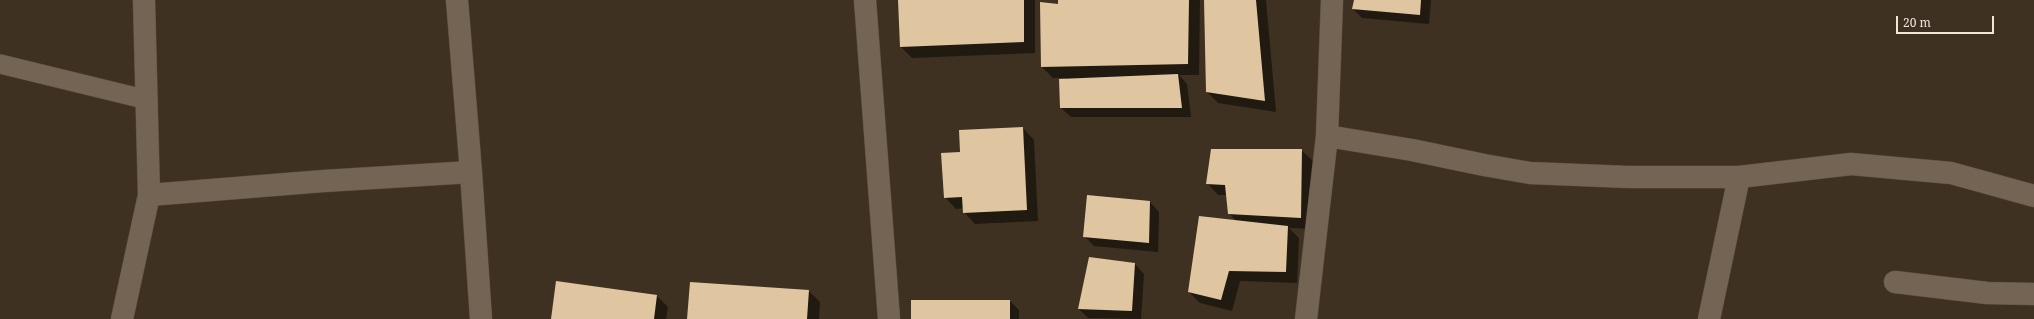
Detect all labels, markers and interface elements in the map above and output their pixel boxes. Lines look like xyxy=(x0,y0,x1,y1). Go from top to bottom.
scale bar xyxy=(1898,8,1996,34)
text: 20 m xyxy=(1903,14,1931,31)

